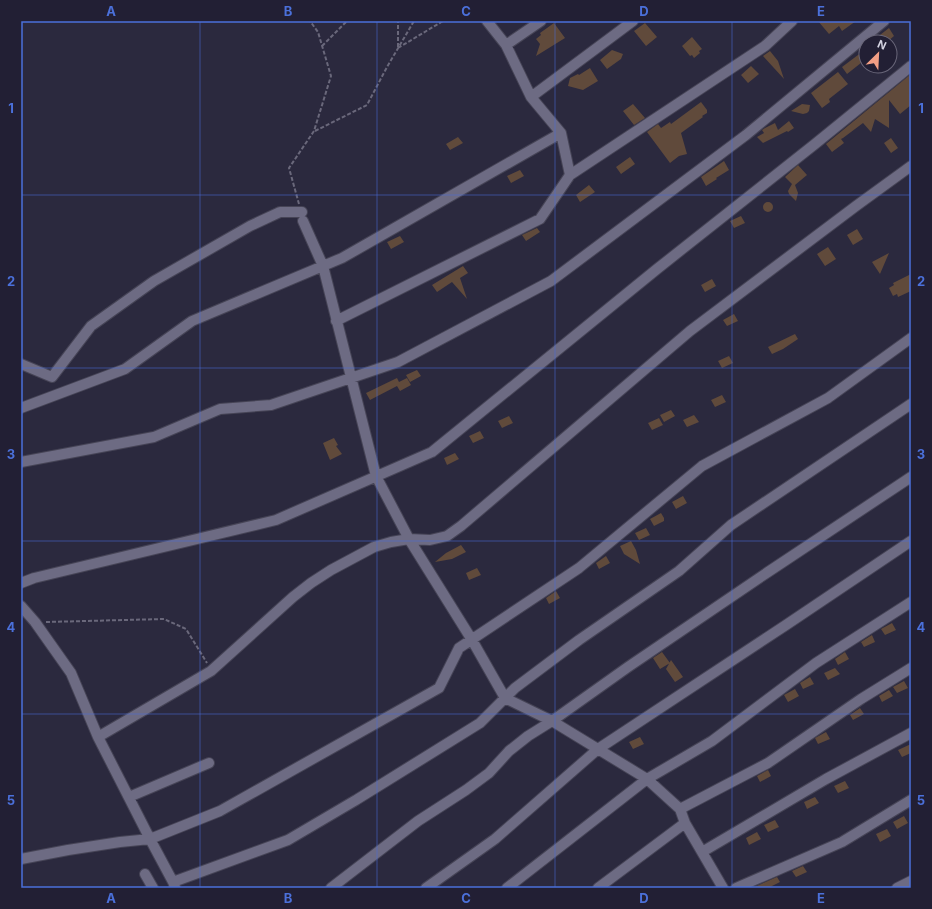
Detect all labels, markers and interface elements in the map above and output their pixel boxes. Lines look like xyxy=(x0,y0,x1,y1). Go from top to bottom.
text: A xyxy=(106,3,116,19)
text: B xyxy=(284,3,293,19)
text: C xyxy=(461,3,471,19)
text: D xyxy=(639,3,649,19)
text: E xyxy=(817,3,825,19)
north arrow xyxy=(858,34,898,74)
text: N xyxy=(875,37,889,53)
text: 1 xyxy=(8,100,14,116)
text: 1 xyxy=(918,100,924,116)
text: 2 xyxy=(7,273,15,289)
text: 2 xyxy=(917,273,925,289)
text: 3 xyxy=(7,446,15,462)
text: 3 xyxy=(917,446,925,462)
text: 4 xyxy=(7,619,16,635)
text: 4 xyxy=(917,619,926,635)
text: 5 xyxy=(7,792,15,808)
text: 5 xyxy=(917,792,925,808)
text: A xyxy=(106,890,116,906)
text: B xyxy=(284,890,293,906)
text: C xyxy=(461,890,471,906)
text: D xyxy=(639,890,649,906)
text: E xyxy=(817,890,825,906)

